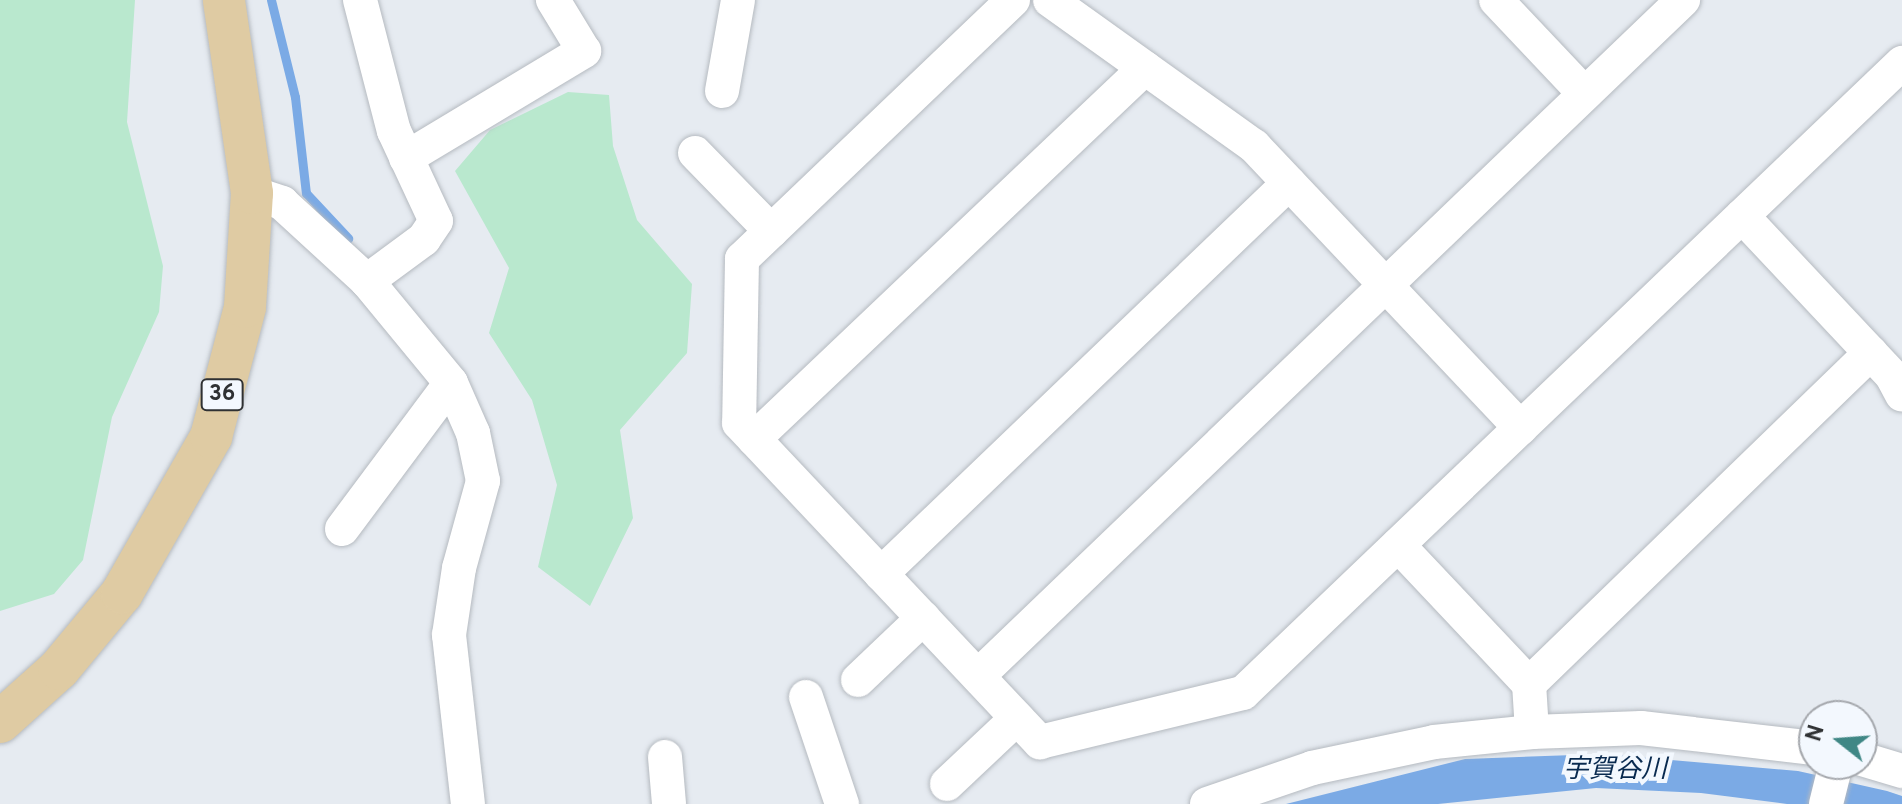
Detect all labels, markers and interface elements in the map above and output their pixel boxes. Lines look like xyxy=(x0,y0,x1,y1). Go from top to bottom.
road number: 36 xyxy=(200,377,244,413)
north arrow xyxy=(1798,700,1878,780)
text: N xyxy=(1801,722,1832,745)
water label: 宇賀谷川 xyxy=(1563,755,1667,787)

